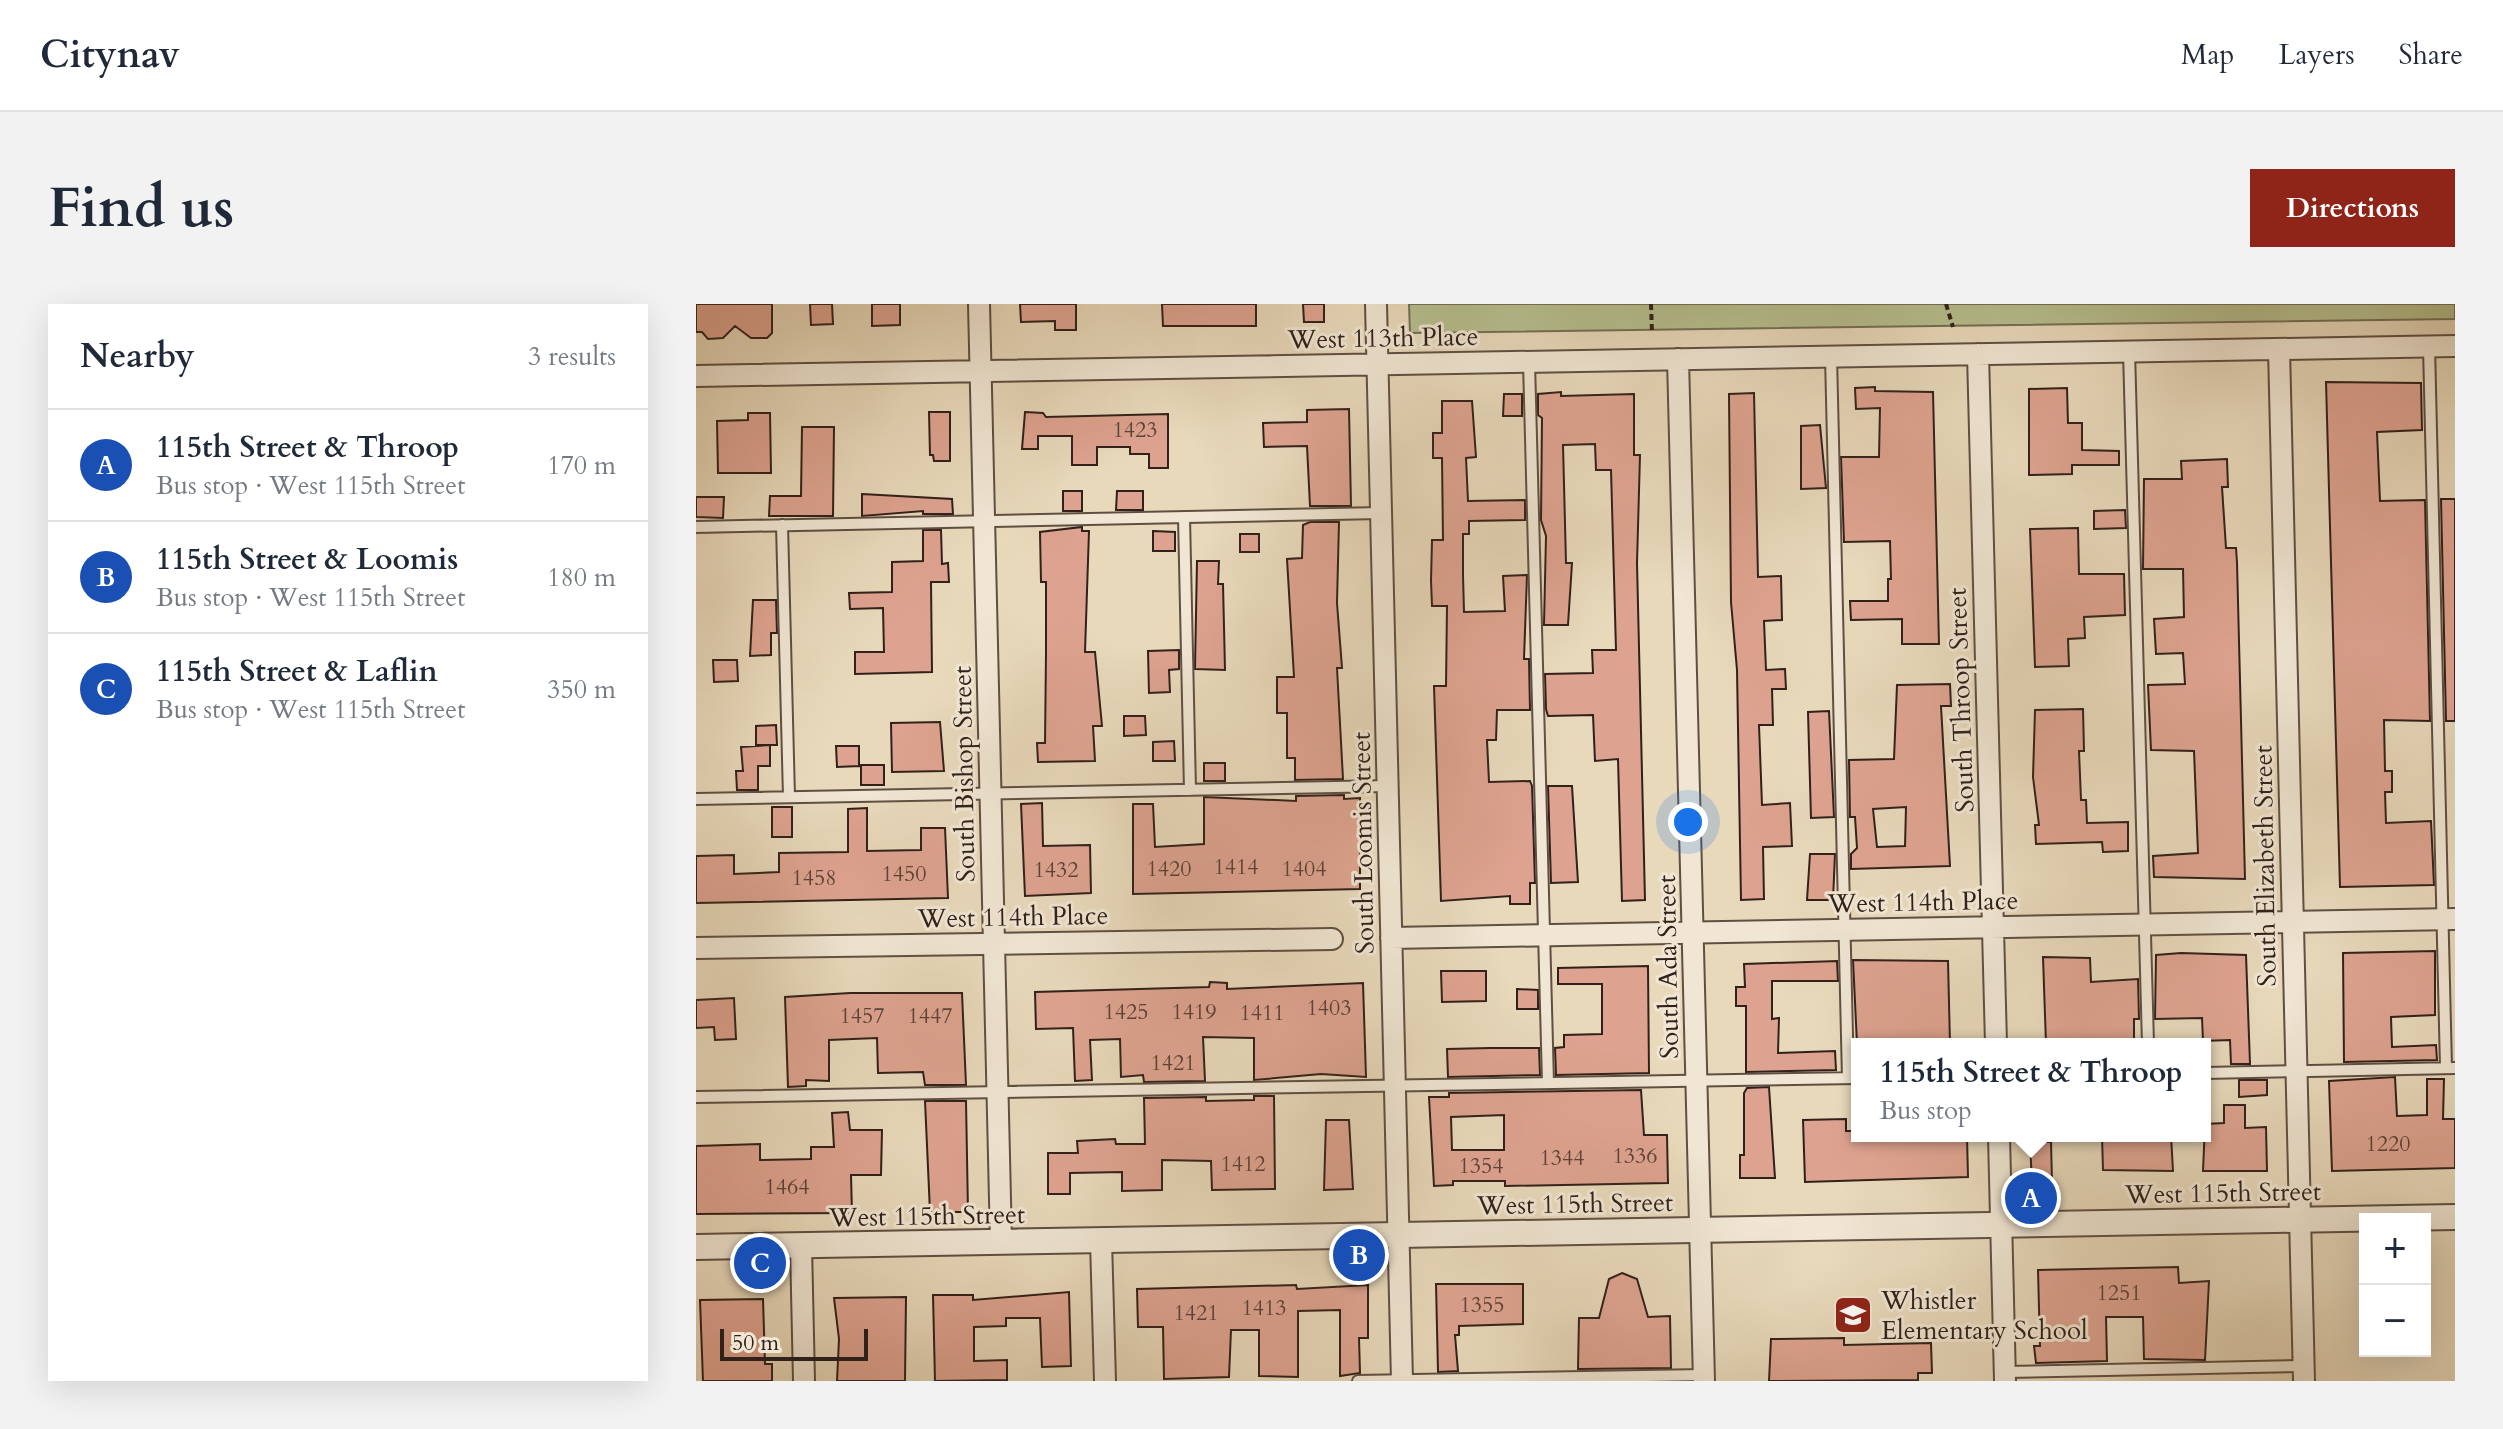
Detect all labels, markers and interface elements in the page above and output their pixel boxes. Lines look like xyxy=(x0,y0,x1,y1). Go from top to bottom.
text: Citynav xyxy=(40,29,180,81)
text: Map xyxy=(2181,36,2234,74)
text: Layers xyxy=(2278,36,2355,74)
text: Share xyxy=(2399,36,2463,74)
button: Directions xyxy=(2250,169,2455,247)
text: Find us xyxy=(48,171,234,246)
street label: West 113th Place xyxy=(1286,319,1479,357)
text: Nearby xyxy=(80,333,195,379)
text: 3 results xyxy=(528,339,616,374)
house number: 1423 xyxy=(1112,415,1158,445)
text: 115th Street & Throop xyxy=(156,427,459,468)
text: A xyxy=(96,448,116,483)
text: 170 m xyxy=(547,448,616,483)
text: Bus stop · West 115th Street xyxy=(156,468,465,503)
text: 115th Street & Loomis xyxy=(156,539,458,580)
text: B xyxy=(97,560,115,595)
text: 180 m xyxy=(547,560,616,595)
text: Bus stop · West 115th Street xyxy=(156,580,465,615)
street label: South Throop Street xyxy=(1940,587,1982,813)
text: 115th Street & Laflin xyxy=(156,651,438,692)
street label: South Bishop Street xyxy=(945,666,983,882)
text: C xyxy=(96,672,116,707)
text: 350 m xyxy=(547,672,616,707)
text: Bus stop · West 115th Street xyxy=(156,692,465,727)
street label: South Loomis Street xyxy=(1344,732,1382,954)
street label: South Elizabeth Street xyxy=(2245,745,2285,987)
your location xyxy=(1668,802,1708,842)
house number: 1414 xyxy=(1213,852,1259,882)
house number: 1420 xyxy=(1146,854,1192,884)
house number: 1404 xyxy=(1281,854,1327,884)
house number: 1432 xyxy=(1033,855,1079,885)
house number: 1450 xyxy=(881,859,927,889)
house number: 1458 xyxy=(791,863,837,893)
street label: South Ada Street xyxy=(1649,875,1687,1059)
street label: West 114th Place xyxy=(1826,883,2019,921)
street label: West 114th Place xyxy=(916,898,1109,936)
house number: 1403 xyxy=(1306,993,1352,1023)
house number: 1425 xyxy=(1103,997,1149,1027)
house number: 1419 xyxy=(1171,997,1217,1027)
house number: 1411 xyxy=(1239,998,1285,1028)
house number: 1457 xyxy=(839,1001,885,1031)
house number: 1447 xyxy=(907,1001,953,1031)
popup xyxy=(1851,1038,2211,1142)
house number: 1421 xyxy=(1150,1048,1196,1078)
text: 115th Street & Throop xyxy=(1879,1052,2183,1093)
text: Bus stop xyxy=(1879,1093,1972,1128)
house number: 1220 xyxy=(2365,1129,2411,1159)
house number: 1336 xyxy=(1612,1141,1658,1171)
house number: 1344 xyxy=(1539,1143,1585,1173)
house number: 1412 xyxy=(1220,1149,1266,1179)
house number: 1354 xyxy=(1458,1151,1504,1181)
pin: A xyxy=(2005,1168,2057,1228)
house number: 1464 xyxy=(764,1172,810,1202)
street label: West 115th Street xyxy=(2124,1174,2321,1212)
street label: West 115th Street xyxy=(1476,1185,1673,1223)
street label: West 115th Street xyxy=(828,1197,1025,1235)
map controls xyxy=(2359,1213,2431,1357)
button: + xyxy=(2359,1213,2431,1285)
pin: B xyxy=(1333,1225,1385,1285)
pin: C xyxy=(734,1233,786,1293)
house number: 1251 xyxy=(2096,1278,2142,1308)
place label: Whistler Elementary School xyxy=(1880,1283,2088,1348)
button: − xyxy=(2359,1285,2431,1357)
house number: 1355 xyxy=(1459,1290,1505,1320)
house number: 1413 xyxy=(1241,1293,1287,1323)
school or university icon: Whistler Elementary School xyxy=(1832,1294,1874,1336)
house number: 1421 xyxy=(1173,1298,1219,1328)
scale bar xyxy=(720,1325,868,1361)
text: 50 m xyxy=(732,1328,779,1358)

